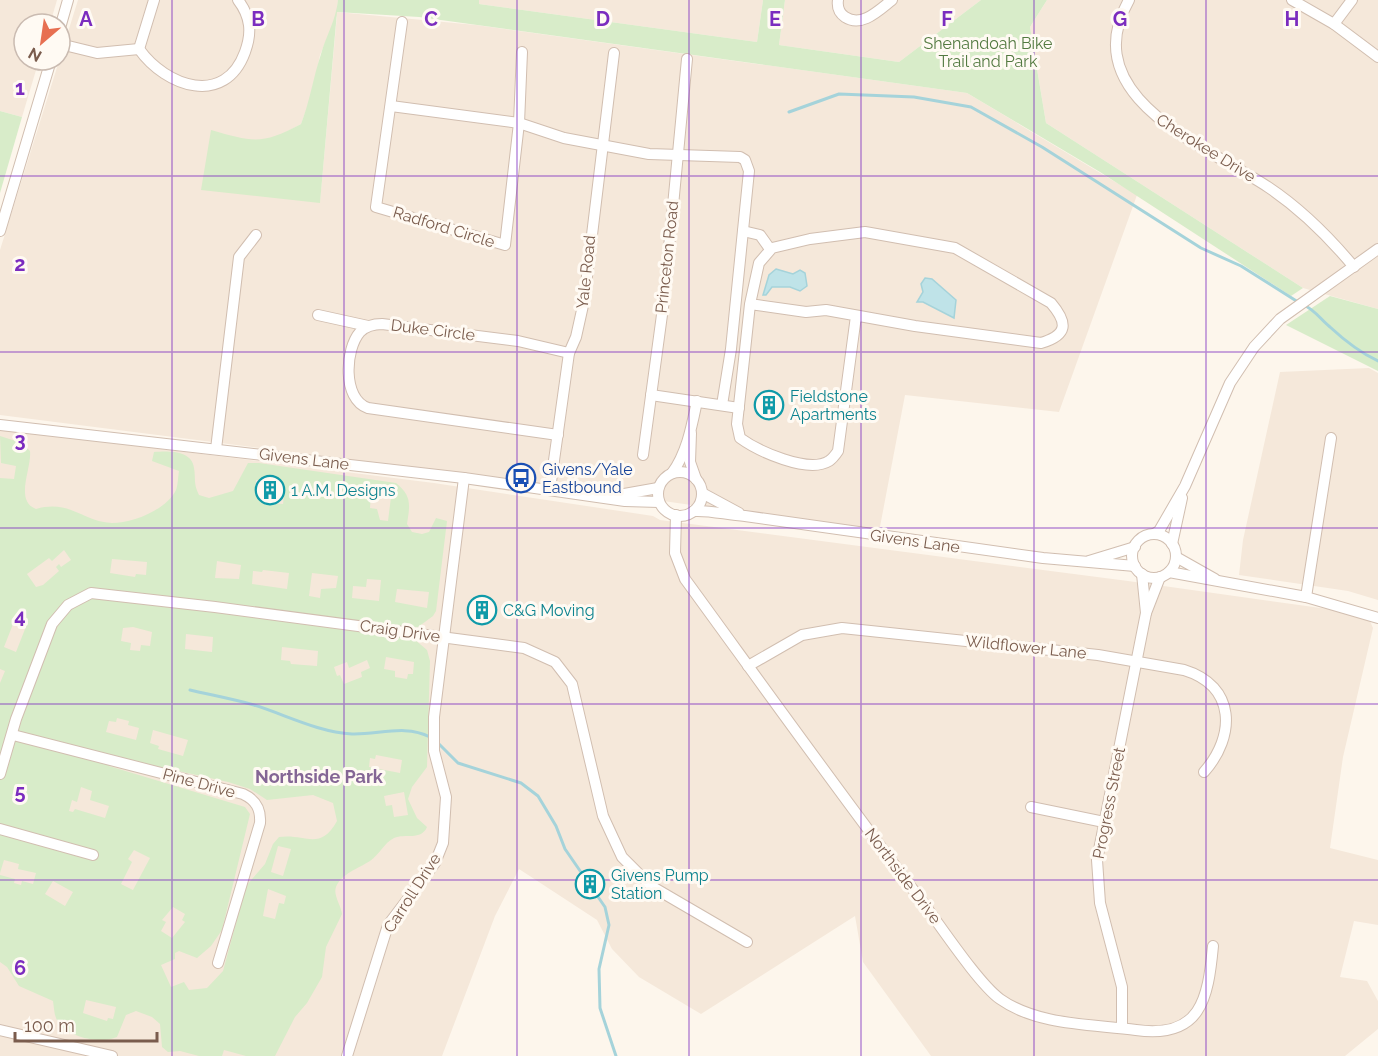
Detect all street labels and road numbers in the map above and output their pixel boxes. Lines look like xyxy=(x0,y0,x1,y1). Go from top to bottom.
street label: Cherokee Drive xyxy=(1153,110,1259,186)
street label: Princeton Road xyxy=(652,200,682,314)
street label: Radford Circle xyxy=(391,203,497,251)
street label: Yale Road xyxy=(573,234,599,310)
street label: Duke Circle xyxy=(390,315,476,345)
street label: Givens Lane xyxy=(258,444,350,474)
street label: Givens Lane xyxy=(869,525,961,557)
street label: Craig Drive xyxy=(359,616,441,646)
street label: Wildflower Lane xyxy=(965,631,1087,663)
street label: Progress Street xyxy=(1089,745,1129,860)
street label: Pine Drive xyxy=(161,764,237,802)
street label: Northside Drive xyxy=(861,824,945,928)
street label: Carroll Drive xyxy=(379,850,445,936)

